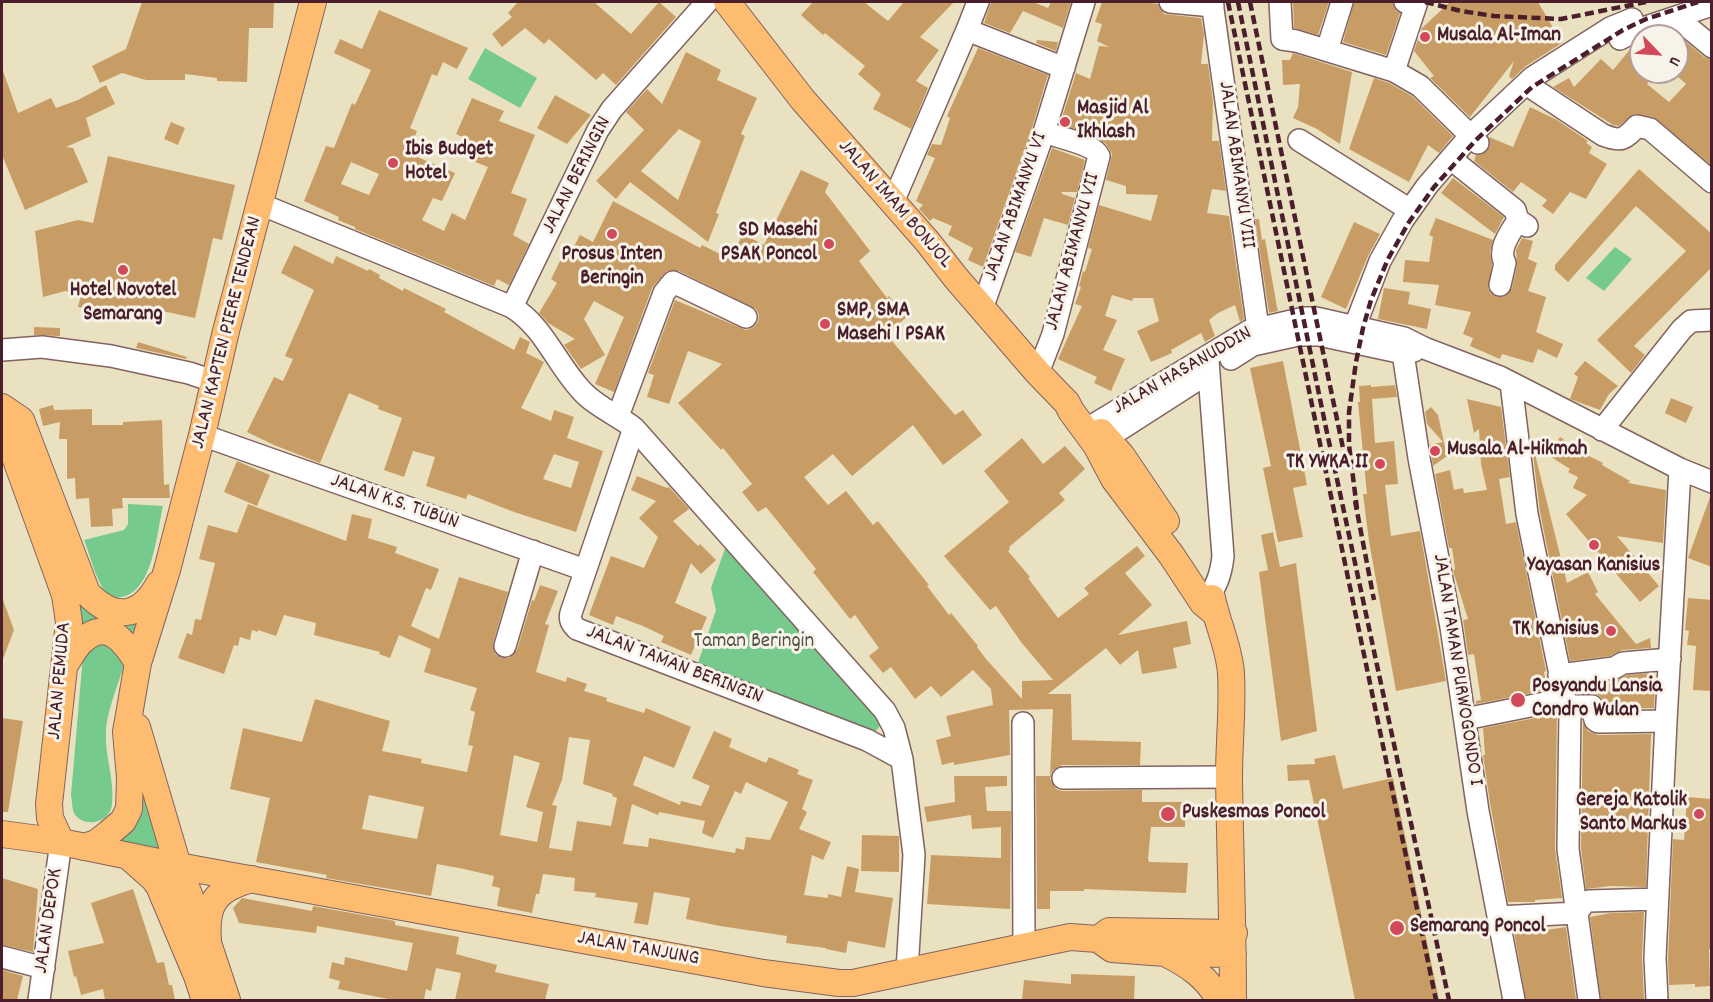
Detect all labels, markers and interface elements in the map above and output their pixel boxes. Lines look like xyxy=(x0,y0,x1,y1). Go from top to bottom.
place label: Musala Al-Iman xyxy=(1437,24,1561,50)
north arrow xyxy=(1629,24,1689,84)
marker: Musala Al-Iman xyxy=(1418,30,1432,44)
text: U xyxy=(1662,53,1686,69)
street label: JALAN ABIMANYU VIII xyxy=(1211,80,1259,250)
place label: Masjid Al Ikhlash xyxy=(1077,97,1148,147)
street label: JALAN BERINGIN xyxy=(538,113,618,239)
marker: Masjid Al Ikhlash xyxy=(1058,115,1072,129)
street label: JALAN ABIMANYU VI xyxy=(980,129,1054,285)
street label: JALAN IMAM BONJOL xyxy=(831,135,957,275)
place label: Ibis Budget Hotel xyxy=(405,138,493,188)
marker: Ibis Budget Hotel xyxy=(386,156,400,170)
street label: JALAN ABIMANYU VII xyxy=(1041,170,1107,334)
street label: JALAN KAPTEN PIERE TENDEAN xyxy=(187,214,269,452)
place label: SD Masehi PSAK Poncol xyxy=(721,219,817,269)
marker: Prosus Inten Beringin xyxy=(605,227,619,241)
marker: SD Masehi PSAK Poncol xyxy=(822,237,836,251)
place label: Prosus Inten Beringin xyxy=(561,243,663,293)
marker: Hotel Novotel Semarang xyxy=(116,263,130,277)
place label: Hotel Novotel Semarang xyxy=(70,279,176,329)
place label: SMP, SMA Masehi 1 PSAK xyxy=(837,299,945,349)
marker: SMP, SMA Masehi 1 PSAK xyxy=(818,317,832,331)
street label: JALAN HASANUDDIN xyxy=(1109,322,1257,422)
place label: Musala Al-Hikmah xyxy=(1447,438,1587,464)
marker: Musala Al-Hikmah xyxy=(1428,444,1442,458)
place label: TK YWKA II xyxy=(1286,451,1368,477)
marker: TK YWKA II xyxy=(1373,457,1387,471)
street label: JALAN K.S. TUBUN xyxy=(327,469,461,537)
marker: Yayasan Kanisius xyxy=(1587,538,1601,552)
street label: JALAN TAMAN PURWOGONDO I xyxy=(1425,552,1487,788)
place label: Yayasan Kanisius xyxy=(1528,554,1660,580)
place label: TK Kanisius xyxy=(1512,618,1599,644)
street label: JALAN PEMUDA xyxy=(43,621,79,741)
street label: JALAN TAMAN BERINGIN xyxy=(582,621,766,711)
marker: TK Kanisius xyxy=(1604,624,1618,638)
park label: Taman Beringin xyxy=(694,630,814,656)
place label: Posyandu Lansia Condro Wulan xyxy=(1532,675,1662,725)
marker: Posyandu Lansia Condro Wulan xyxy=(1509,691,1527,709)
place label: Gereja Katolik Santo Markus xyxy=(1576,789,1687,839)
place label: Puskesmas Poncol xyxy=(1182,801,1325,827)
marker: Puskesmas Poncol xyxy=(1159,805,1177,823)
marker: Gereja Katolik Santo Markus xyxy=(1692,807,1706,821)
street label: JALAN DEPOK xyxy=(30,867,70,975)
place label: Semarang Poncol xyxy=(1410,915,1545,941)
marker: Semarang Poncol xyxy=(1388,919,1406,937)
street label: JALAN TANJUNG xyxy=(575,927,701,973)

